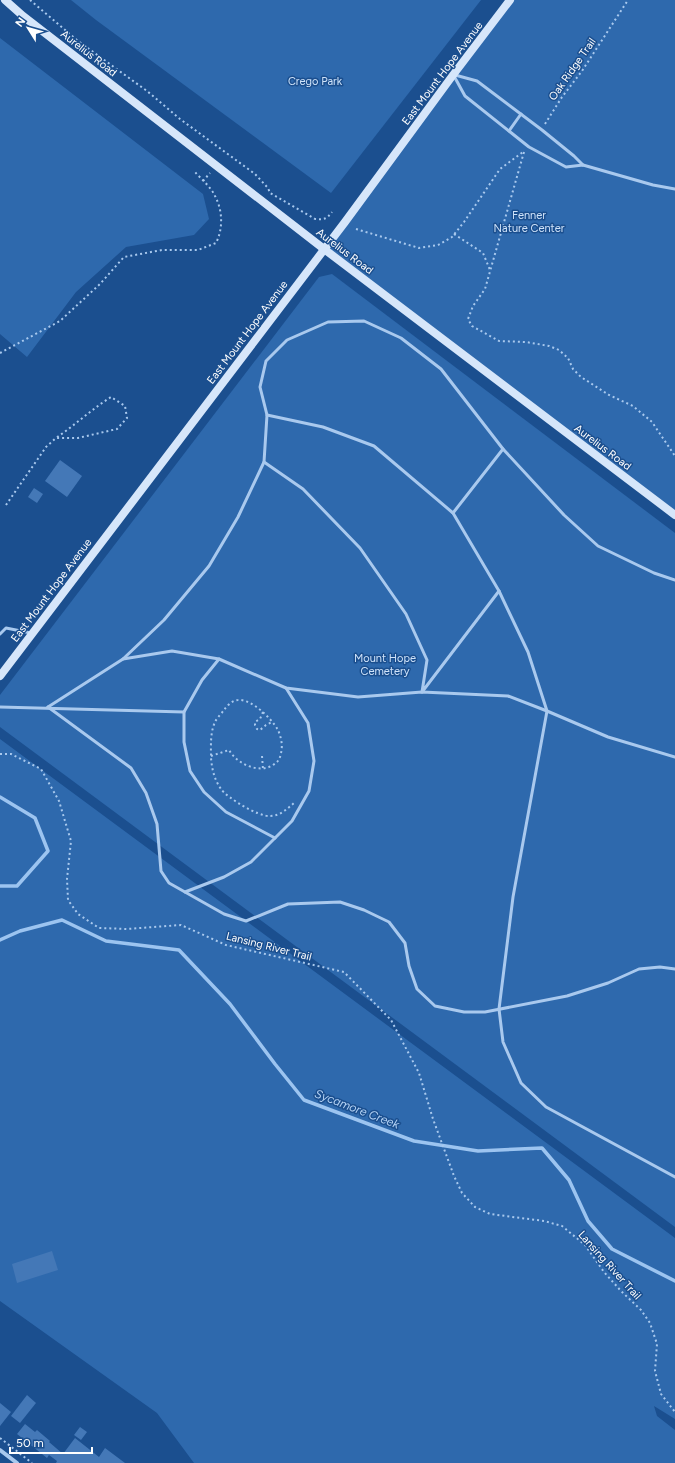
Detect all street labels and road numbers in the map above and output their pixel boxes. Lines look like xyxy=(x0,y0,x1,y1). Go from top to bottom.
street label: East Mount Hope Avenue xyxy=(399,19,486,128)
street label: Aurelius Road xyxy=(58,27,119,79)
street label: Oak Ridge Trail xyxy=(546,36,599,103)
street label: Aurelius Road xyxy=(314,226,376,277)
street label: East Mount Hope Avenue xyxy=(204,278,291,387)
street label: Aurelius Road xyxy=(572,422,634,473)
street label: East Mount Hope Avenue xyxy=(8,536,95,645)
street label: Lansing River Trail xyxy=(225,930,313,963)
street label: Lansing River Trail xyxy=(575,1228,644,1302)

